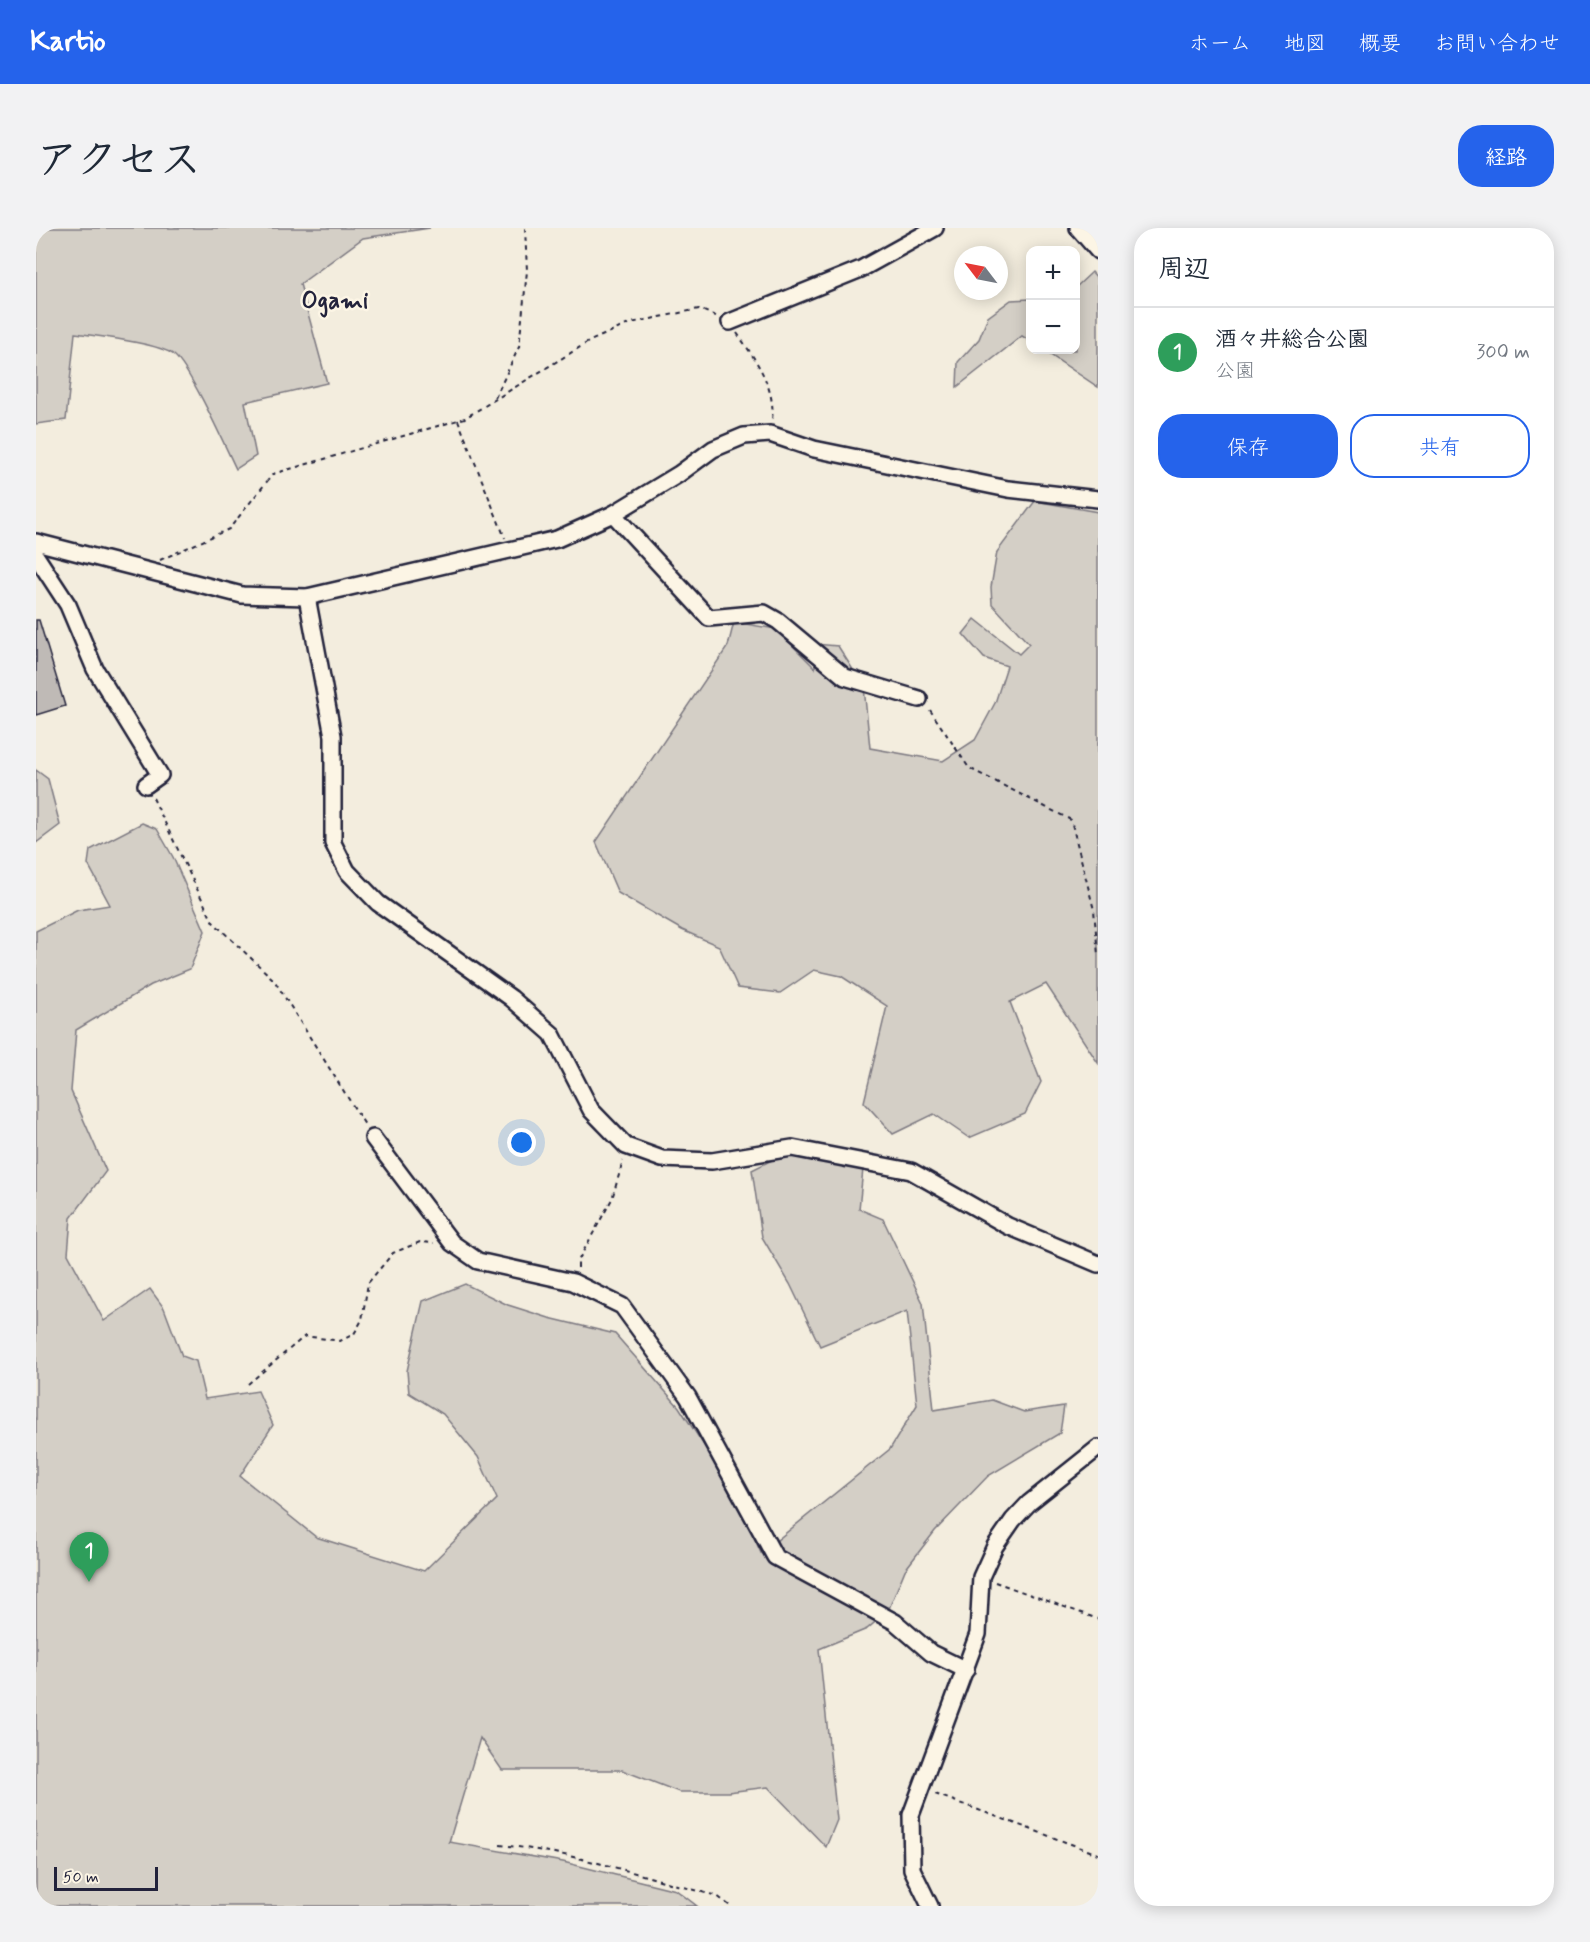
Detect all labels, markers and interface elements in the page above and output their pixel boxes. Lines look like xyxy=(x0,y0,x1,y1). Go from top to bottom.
text: Kartio xyxy=(30,24,106,61)
text: ホーム xyxy=(1189,30,1251,58)
text: 地図 xyxy=(1284,30,1326,58)
text: 概要 xyxy=(1359,30,1401,58)
text: お問い合わせ xyxy=(1434,30,1560,58)
button: 経路 xyxy=(1458,125,1554,187)
text: アクセス xyxy=(36,134,201,189)
north arrow xyxy=(954,246,1008,300)
map controls xyxy=(1026,246,1080,354)
button: + xyxy=(1026,246,1080,300)
text: 周辺 xyxy=(1158,253,1210,287)
district label: Ogami xyxy=(302,286,369,318)
button: − xyxy=(1026,300,1080,354)
text: 酒々井総合公園 xyxy=(1215,326,1369,354)
text: 1 xyxy=(1173,339,1182,366)
text: 300 m xyxy=(1476,339,1530,366)
text: 公園 xyxy=(1215,358,1255,385)
button: 保存 xyxy=(1158,414,1338,478)
button: 共有 xyxy=(1350,414,1530,478)
your location xyxy=(507,1128,536,1157)
pin: 1 xyxy=(70,1532,108,1582)
scale bar xyxy=(54,1864,158,1892)
text: 50 m xyxy=(63,1867,99,1888)

